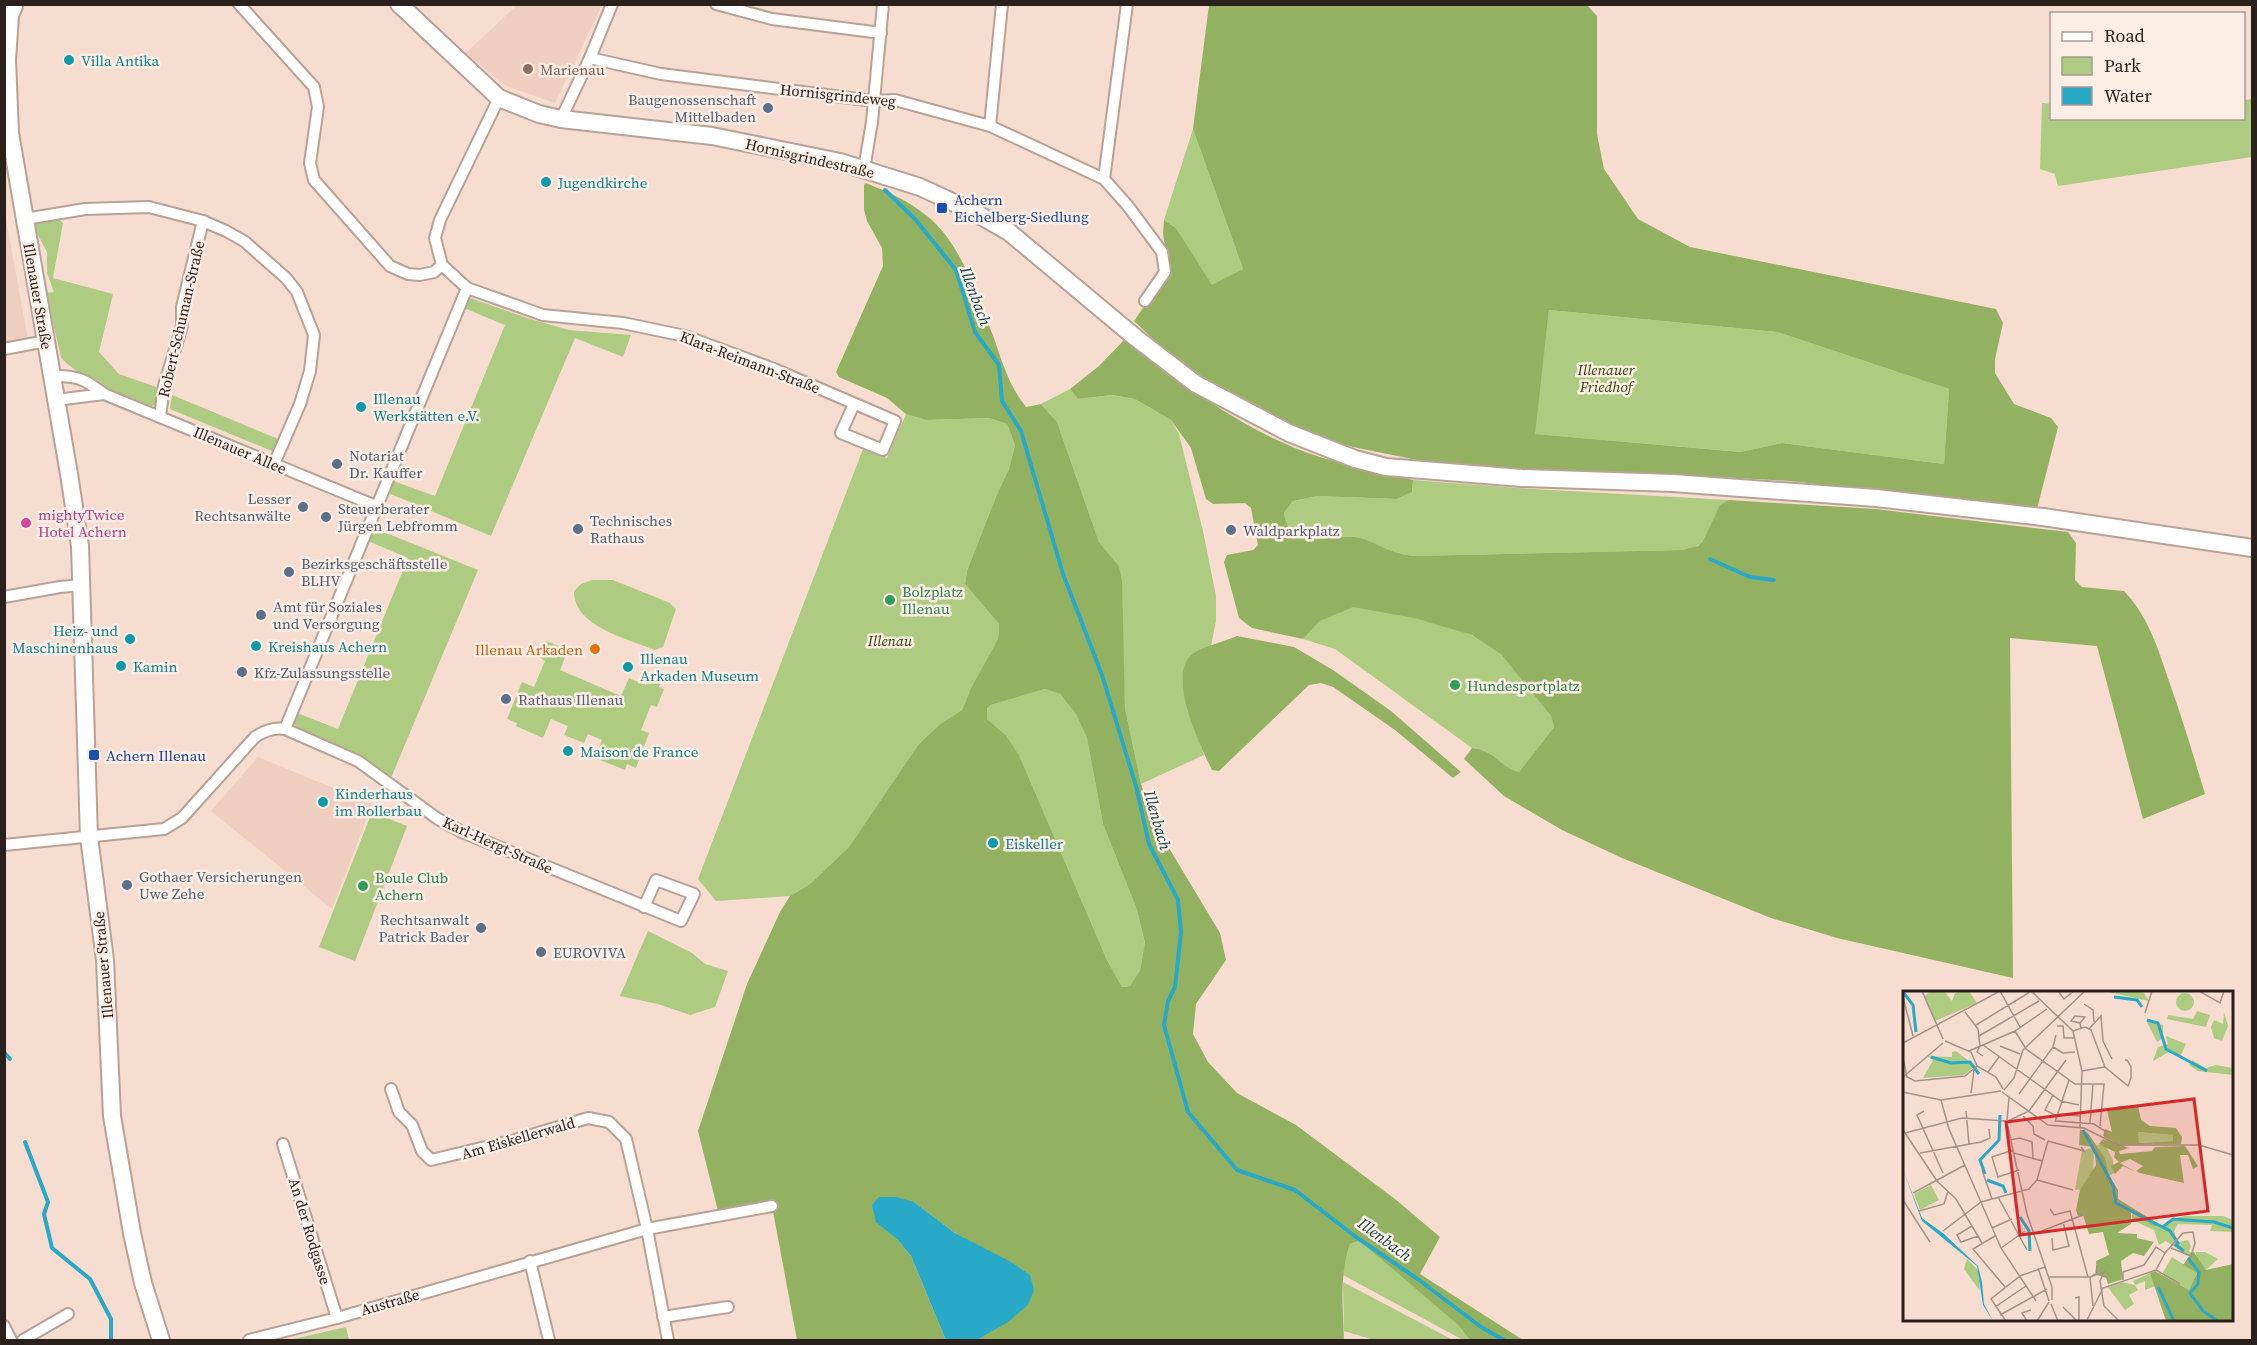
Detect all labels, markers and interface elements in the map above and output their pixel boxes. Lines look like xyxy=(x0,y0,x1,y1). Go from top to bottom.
legend xyxy=(2050,12,2245,120)
text: Road xyxy=(2104,23,2145,48)
place label: Villa Antika xyxy=(81,50,160,71)
marker: Villa Antika xyxy=(62,53,76,67)
text: Park xyxy=(2104,53,2141,78)
place label: Marienau xyxy=(540,59,605,80)
marker: Marienau xyxy=(521,62,535,76)
street label: Hornisgrindeweg xyxy=(779,78,897,112)
text: Water xyxy=(2104,83,2152,108)
place label: Baugenossenschaft Mittelbaden xyxy=(628,89,756,127)
marker: Baugenossenschaft Mittelbaden xyxy=(761,101,775,115)
street label: Hornisgrindestraße xyxy=(743,133,877,183)
place label: Jugendkirche xyxy=(557,172,648,193)
marker: Jugendkirche xyxy=(539,175,553,189)
place label: Achern Eichelberg-Siedlung xyxy=(954,189,1089,227)
marker: Achern Eichelberg-Siedlung xyxy=(935,201,949,215)
street label: Robert-Schuman-Straße xyxy=(153,238,209,399)
street label: Illenauer Straße xyxy=(18,241,58,351)
water label: Illenbach xyxy=(955,262,997,329)
street label: Klara-Reimann-Straße xyxy=(677,326,823,399)
park label: Illenauer Friedhof xyxy=(1577,359,1635,397)
place label: Illenau Werkstätten e.V. xyxy=(373,388,480,426)
marker: Illenau Werkstätten e.V. xyxy=(354,400,368,414)
street label: Illenauer Allee xyxy=(190,421,290,479)
place label: Notariat Dr. Kauffer xyxy=(349,445,423,483)
marker: Notariat Dr. Kauffer xyxy=(330,457,344,471)
place label: Lesser Rechtsanwälte xyxy=(194,488,292,526)
place label: Steuerberater Jürgen Lebfromm xyxy=(337,498,458,536)
marker: Lesser Rechtsanwälte xyxy=(296,500,310,514)
place label: mightyTwice Hotel Achern xyxy=(38,504,127,542)
marker: Steuerberater Jürgen Lebfromm xyxy=(319,510,333,524)
place label: Technisches Rathaus xyxy=(590,510,672,548)
marker: mightyTwice Hotel Achern xyxy=(19,516,33,530)
place label: Waldparkplatz xyxy=(1243,520,1340,541)
marker: Technisches Rathaus xyxy=(571,522,585,536)
marker: Waldparkplatz xyxy=(1224,523,1238,537)
place label: Bezirksgeschäftsstelle BLHV xyxy=(301,553,448,591)
marker: Bezirksgeschäftsstelle BLHV xyxy=(282,565,296,579)
place label: Bolzplatz Illenau xyxy=(902,581,963,619)
marker: Bolzplatz Illenau xyxy=(883,593,897,607)
place label: Amt für Soziales und Versorgung xyxy=(273,596,382,634)
marker: Amt für Soziales und Versorgung xyxy=(254,608,268,622)
place label: Heiz- und Maschinenhaus xyxy=(12,620,118,658)
park label: Illenau xyxy=(867,630,913,651)
marker: Heiz- und Maschinenhaus xyxy=(123,632,137,646)
place label: Kreishaus Achern xyxy=(268,636,387,657)
marker: Kreishaus Achern xyxy=(249,639,263,653)
place label: Illenau Arkaden xyxy=(475,639,583,660)
marker: Illenau Arkaden xyxy=(588,642,602,656)
place label: Illenau Arkaden Museum xyxy=(640,648,760,686)
place label: Kamin xyxy=(133,656,178,677)
marker: Kamin xyxy=(114,659,128,673)
marker: Illenau Arkaden Museum xyxy=(621,660,635,674)
place label: Kfz-Zulassungsstelle xyxy=(254,662,390,683)
marker: Kfz-Zulassungsstelle xyxy=(235,665,249,679)
place label: Hundesportplatz xyxy=(1467,675,1580,696)
marker: Hundesportplatz xyxy=(1448,678,1462,692)
place label: Rathaus Illenau xyxy=(518,689,624,710)
marker: Rathaus Illenau xyxy=(499,692,513,706)
place label: Maison de France xyxy=(580,741,699,762)
marker: Maison de France xyxy=(561,744,575,758)
place label: Achern Illenau xyxy=(106,745,206,766)
marker: Achern Illenau xyxy=(87,748,101,762)
place label: Kinderhaus im Rollerbau xyxy=(335,783,422,821)
water label: Illenbach xyxy=(1139,787,1177,853)
marker: Kinderhaus im Rollerbau xyxy=(316,795,330,809)
street label: Karl-Hergt-Straße xyxy=(440,811,557,879)
place label: Eiskeller xyxy=(1005,833,1064,854)
marker: Eiskeller xyxy=(986,836,1000,850)
place label: Gothaer Versicherungen Uwe Zehe xyxy=(139,866,302,904)
place label: Boule Club Achern xyxy=(375,867,448,905)
marker: Gothaer Versicherungen Uwe Zehe xyxy=(120,878,134,892)
marker: Boule Club Achern xyxy=(356,879,370,893)
place label: Rechtsanwalt Patrick Bader xyxy=(378,909,470,947)
street label: Illenauer Straße xyxy=(88,910,118,1020)
marker: Rechtsanwalt Patrick Bader xyxy=(474,921,488,935)
place label: EUROVIVA xyxy=(553,942,626,963)
marker: EUROVIVA xyxy=(534,945,548,959)
inset map xyxy=(1903,991,2233,1321)
street label: Am Eiskellerwald xyxy=(459,1112,578,1164)
street label: An der Rodgasse xyxy=(284,1175,336,1287)
water label: Illenbach xyxy=(1353,1211,1417,1266)
street label: Austraße xyxy=(358,1284,422,1320)

